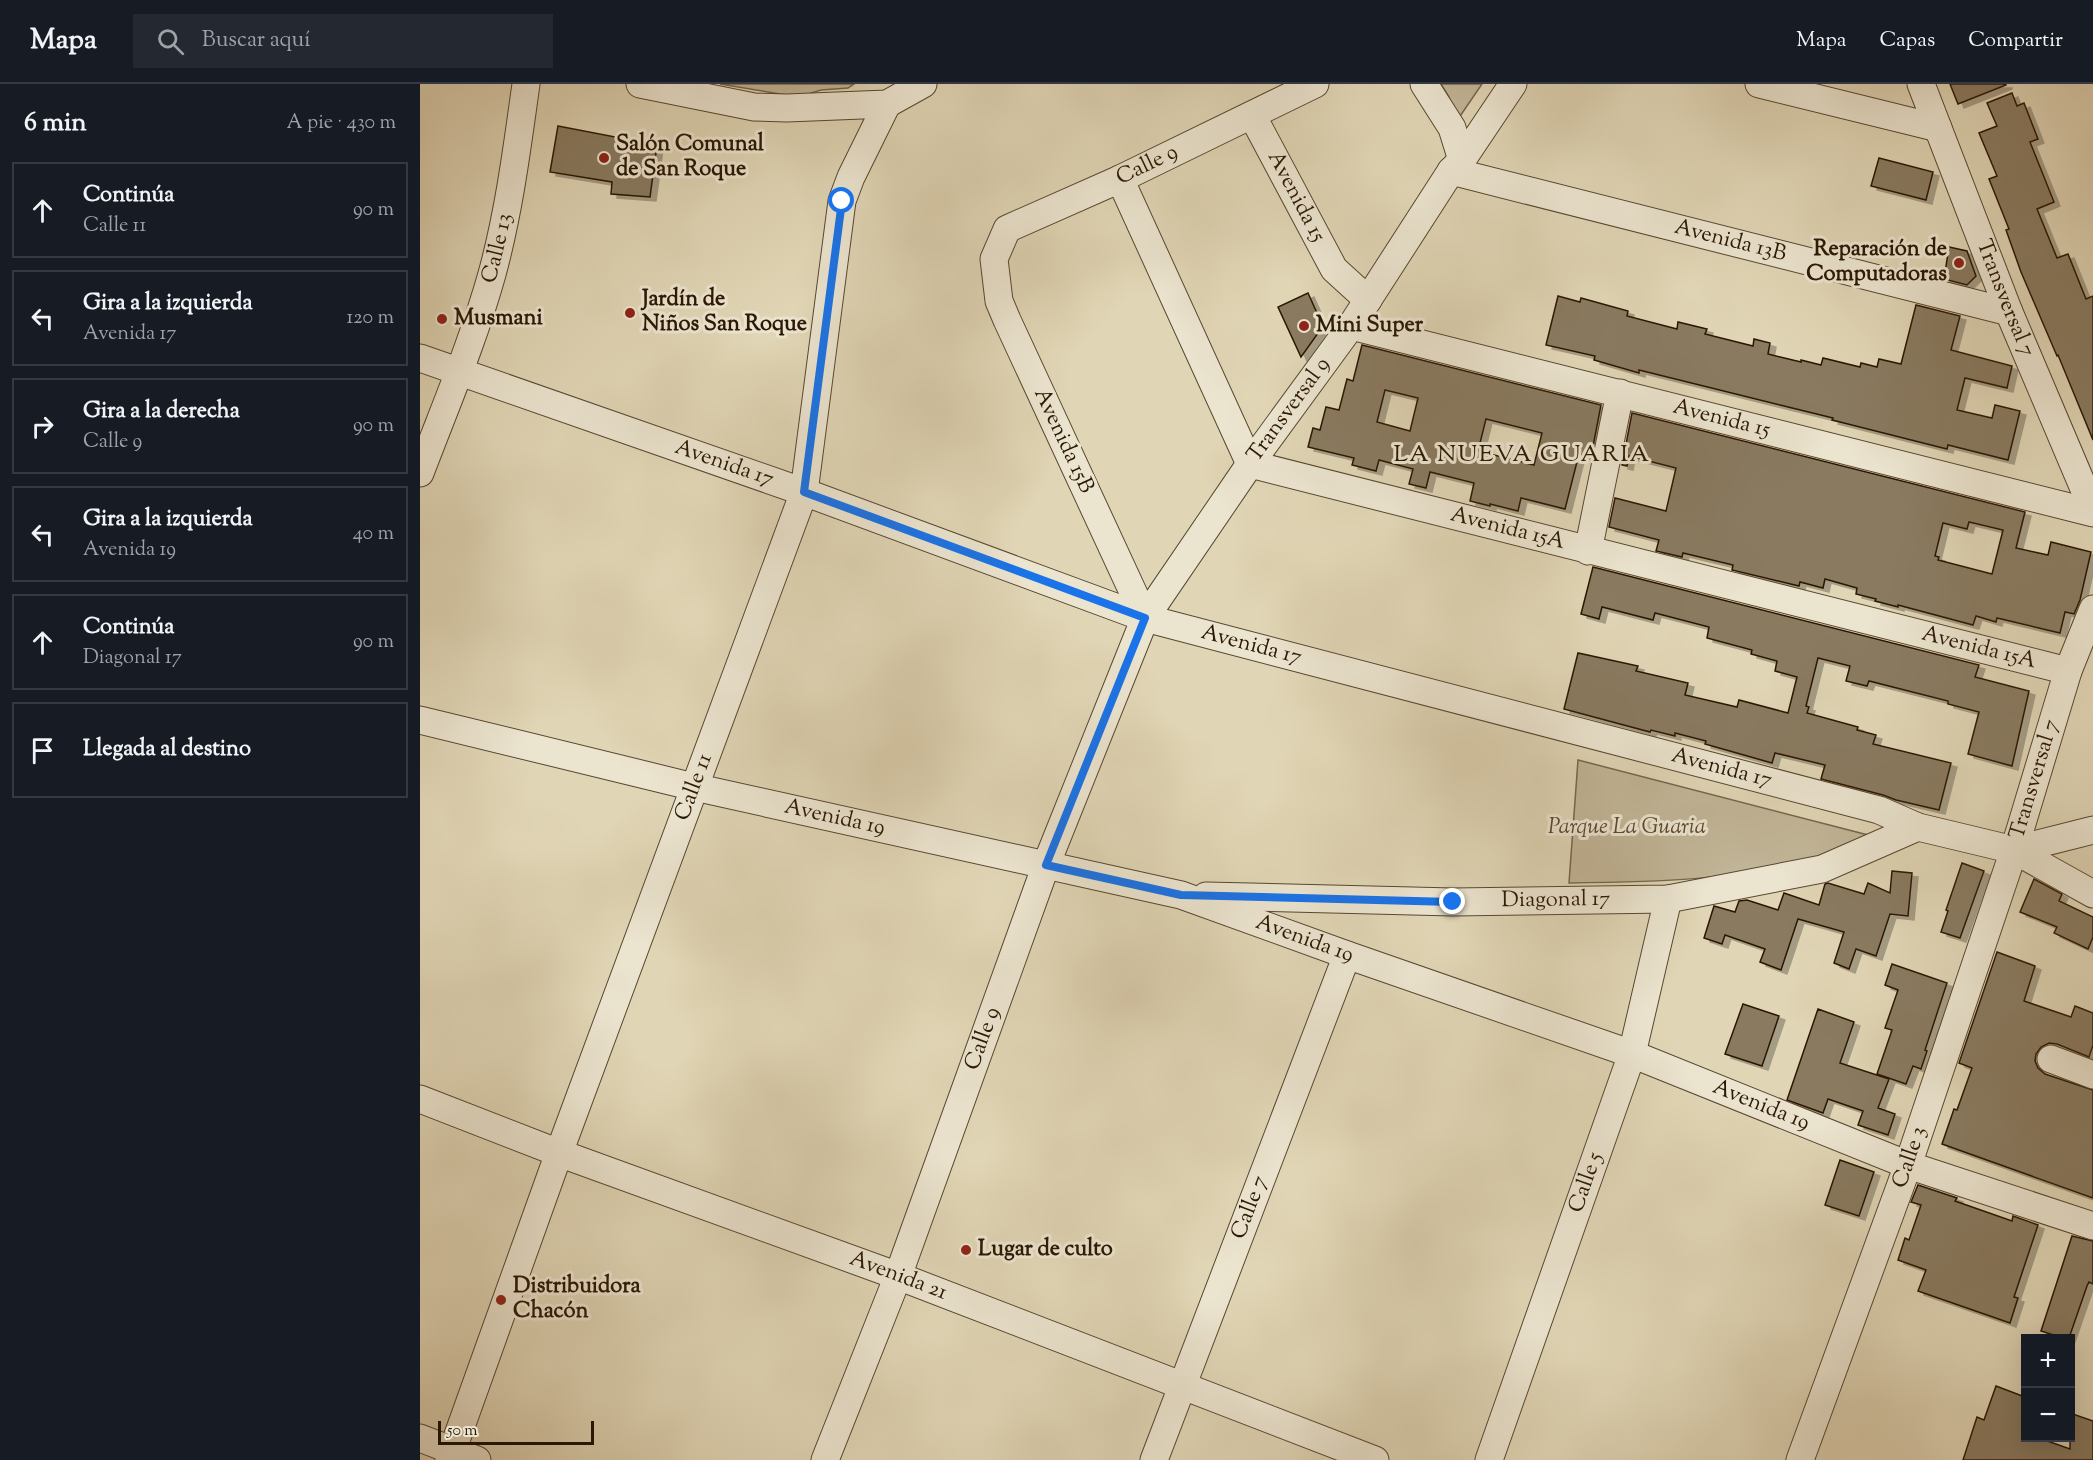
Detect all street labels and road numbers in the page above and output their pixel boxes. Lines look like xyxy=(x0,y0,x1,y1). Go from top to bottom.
street label: Calle 9 xyxy=(1111,137,1184,194)
street label: Avenida 15 xyxy=(1258,146,1333,249)
street label: Calle 13 xyxy=(474,211,522,287)
street label: Avenida 13B xyxy=(1671,212,1790,271)
street label: Transversal 7 xyxy=(1967,235,2042,362)
street label: Transversal 9 xyxy=(1240,351,1339,469)
street label: Avenida 15B xyxy=(1025,383,1101,499)
street label: Avenida 15 xyxy=(1669,392,1774,447)
street label: Avenida 17 xyxy=(670,432,778,496)
street label: Avenida 15A xyxy=(1447,499,1568,559)
street label: Avenida 17 xyxy=(1197,617,1305,674)
street label: Avenida 15A xyxy=(1918,619,2040,678)
street label: Transversal 7 xyxy=(2002,716,2068,843)
street label: Avenida 17 xyxy=(1668,740,1775,797)
street label: Calle 11 xyxy=(667,749,722,826)
street label: Avenida 19 xyxy=(781,791,888,845)
street label: Diagonal 17 xyxy=(1501,884,1611,917)
street label: Avenida 19 xyxy=(1251,907,1358,972)
street label: Calle 9 xyxy=(957,1003,1010,1075)
street label: Avenida 19 xyxy=(1707,1072,1814,1140)
street label: Calle 3 xyxy=(1885,1122,1936,1193)
street label: Calle 5 xyxy=(1561,1148,1612,1217)
street label: Calle 7 xyxy=(1224,1171,1277,1244)
street label: Avenida 21 xyxy=(845,1244,952,1310)

